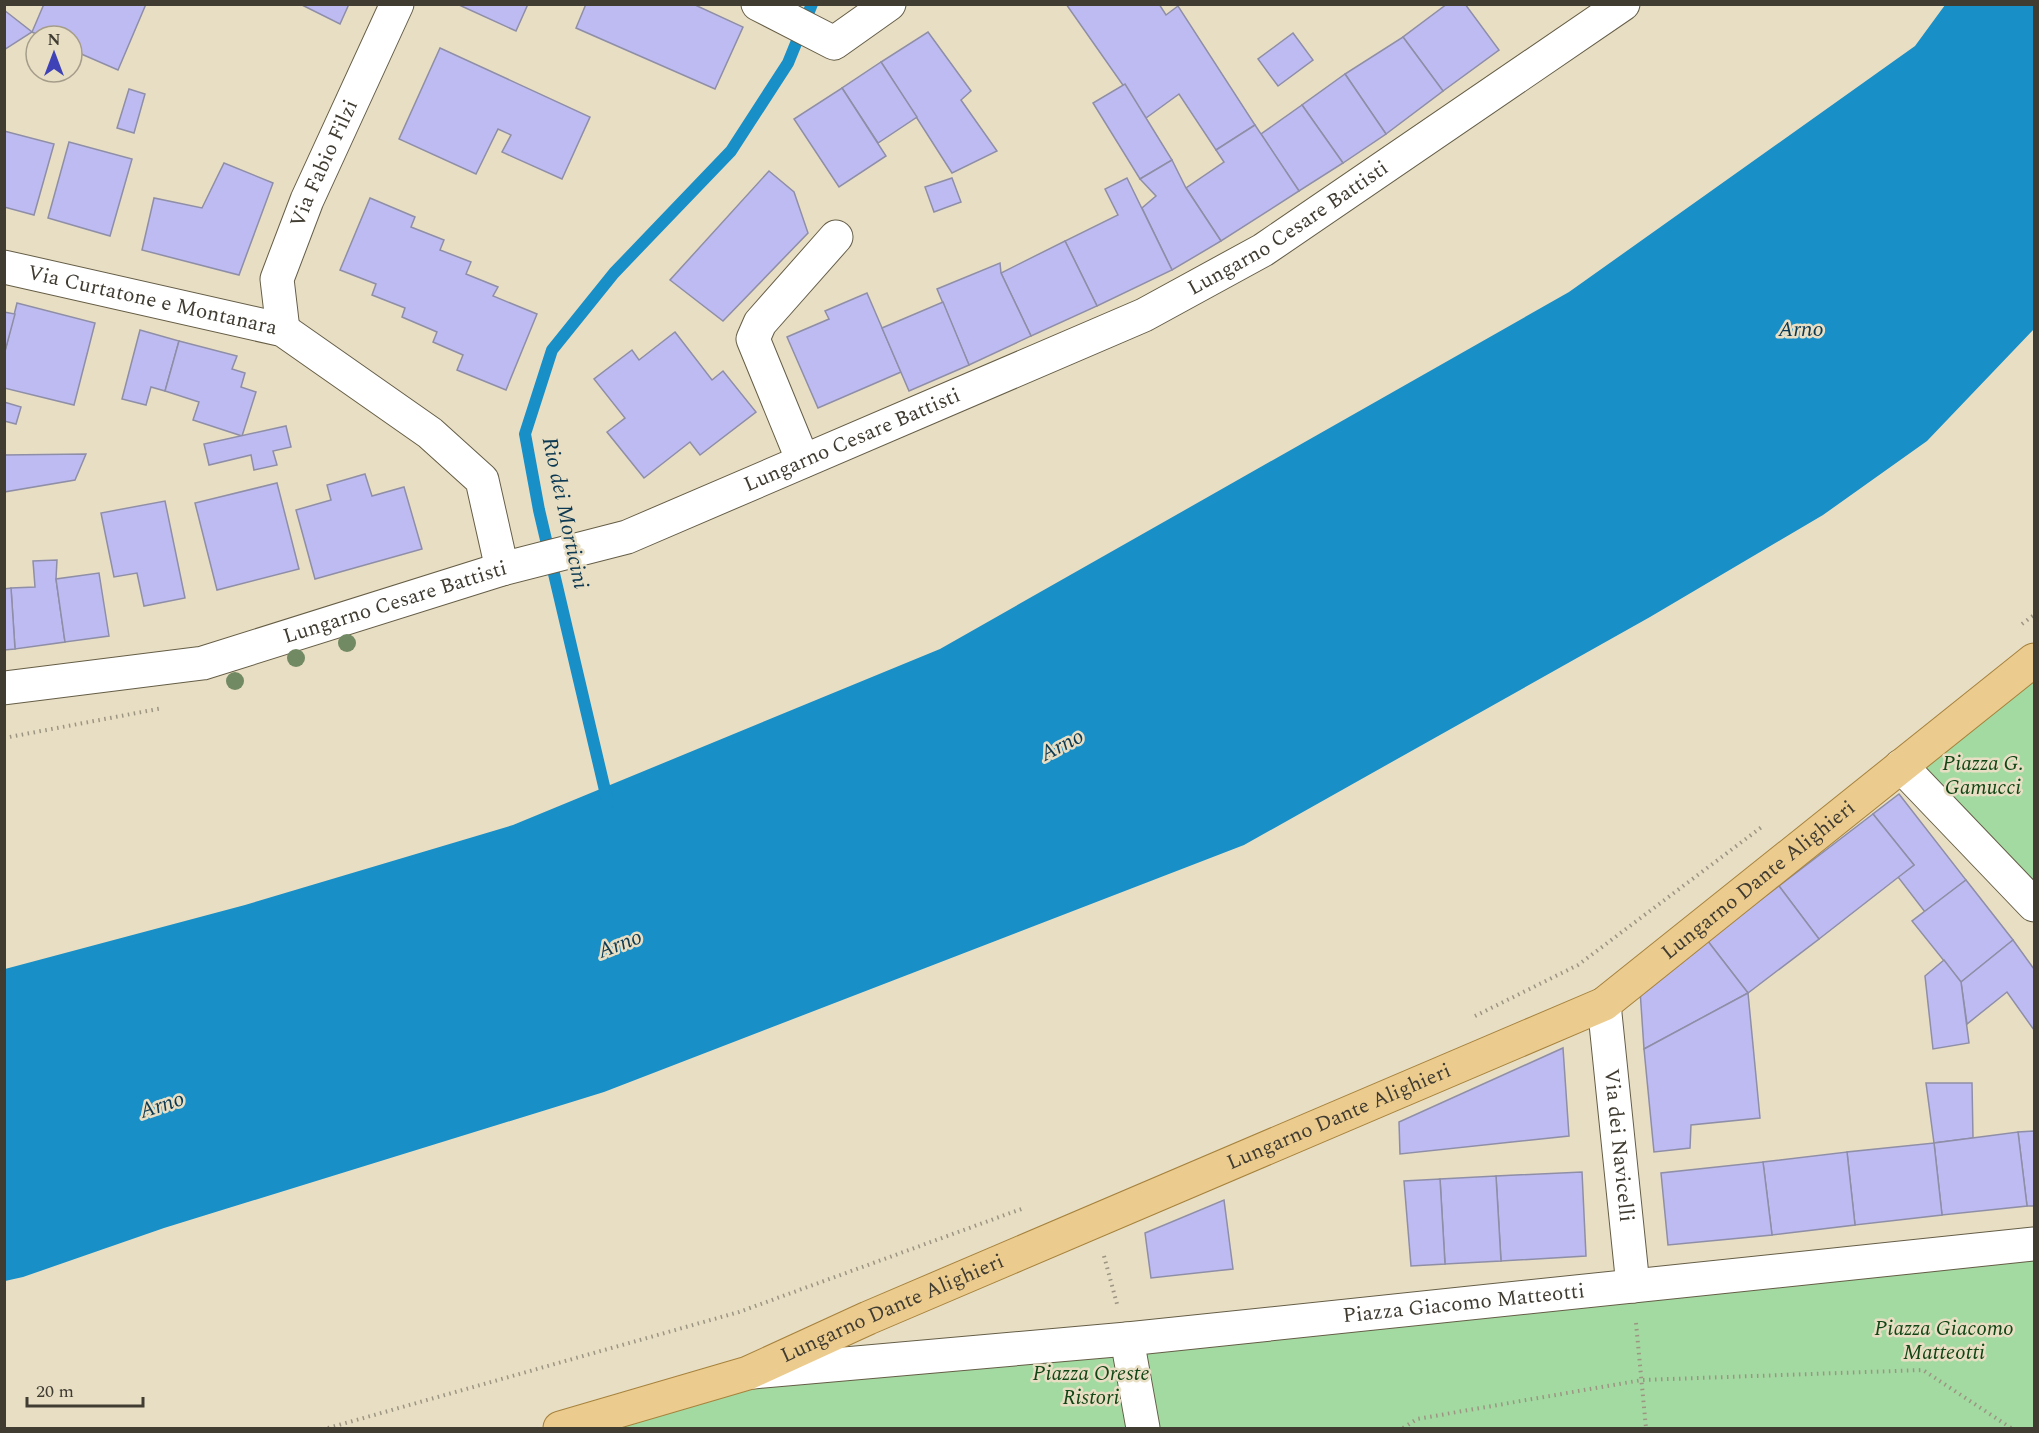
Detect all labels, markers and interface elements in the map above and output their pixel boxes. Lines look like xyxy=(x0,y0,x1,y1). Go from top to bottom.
north arrow xyxy=(24,24,84,84)
text: N xyxy=(47,28,61,52)
street label: Via Fabio Filzi xyxy=(282,94,367,232)
street label: Lungarno Cesare Battisti xyxy=(1182,153,1395,304)
street label: Via Curtatone e Montanara xyxy=(24,257,281,344)
water label: Arno xyxy=(1777,313,1824,346)
street label: Lungarno Cesare Battisti xyxy=(739,380,965,501)
water label: Rio dei Morticini xyxy=(533,434,597,592)
street label: Lungarno Cesare Battisti xyxy=(279,552,510,653)
water label: Arno xyxy=(1033,720,1090,770)
park label: Piazza G. Gamucci xyxy=(1942,748,2024,804)
street label: Lungarno Dante Alighieri xyxy=(1654,793,1863,968)
water label: Arno xyxy=(592,920,647,968)
street label: Lungarno Dante Alighieri xyxy=(1222,1055,1456,1179)
street label: Via dei Navicelli xyxy=(1595,1067,1642,1224)
water label: Arno xyxy=(134,1082,189,1128)
street label: Lungarno Dante Alighieri xyxy=(776,1246,1009,1372)
street label: Piazza Giacomo Matteotti xyxy=(1341,1275,1586,1332)
park label: Piazza Giacomo Matteotti xyxy=(1874,1313,2014,1369)
park label: Piazza Oreste Ristori xyxy=(1033,1358,1149,1414)
scale bar xyxy=(27,1370,142,1408)
text: 20 m xyxy=(36,1378,74,1405)

